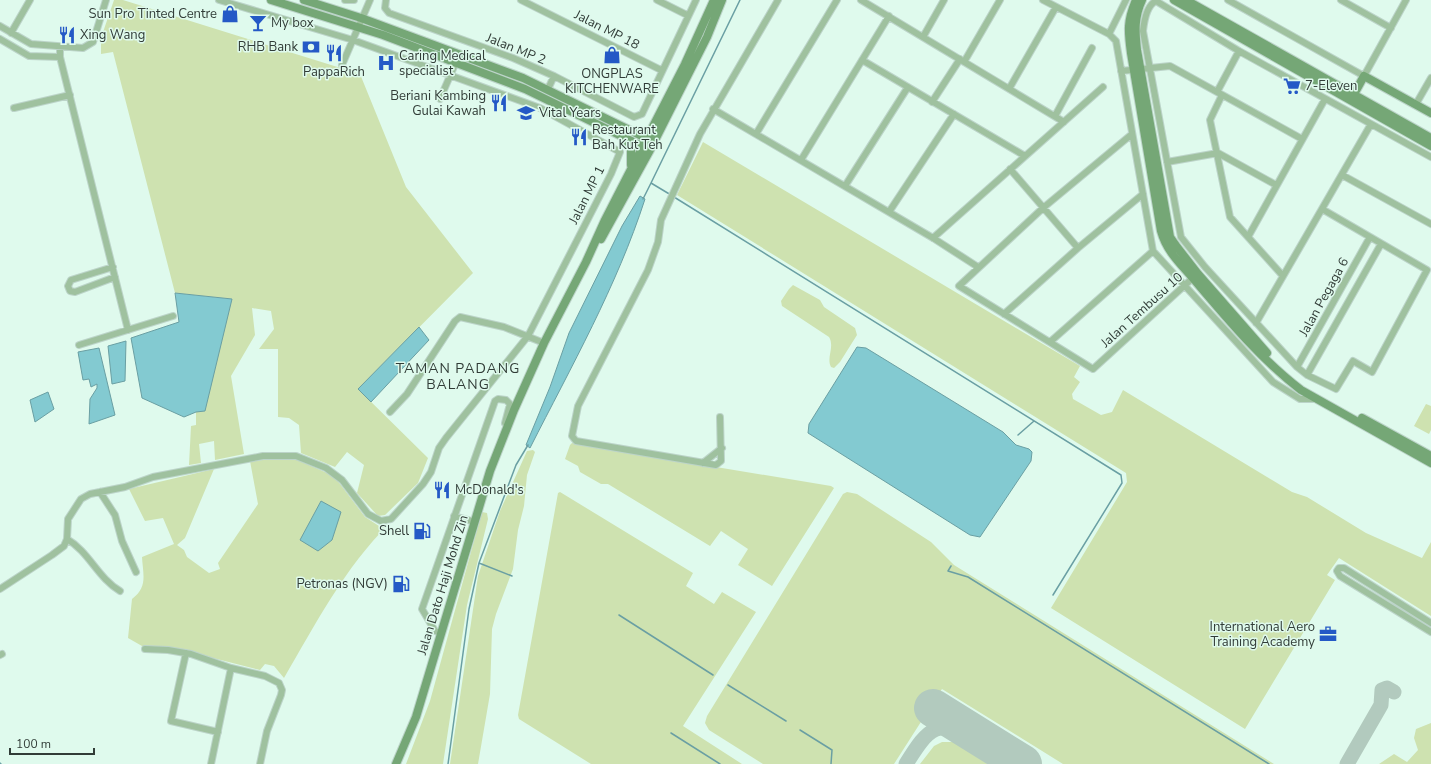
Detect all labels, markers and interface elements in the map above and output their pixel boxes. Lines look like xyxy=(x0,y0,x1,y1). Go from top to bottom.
shop icon: Sun Pro Tinted Centre xyxy=(220,4,240,24)
place label: Sun Pro Tinted Centre xyxy=(89,5,217,23)
street label: Jalan MP 18 xyxy=(570,5,643,54)
bar icon: My box xyxy=(248,13,268,33)
place label: My box xyxy=(271,14,314,32)
restaurant icon: Xing Wang xyxy=(57,25,77,45)
place label: Xing Wang xyxy=(80,26,145,44)
street label: Jalan MP 2 xyxy=(482,28,549,69)
bank icon: RHB Bank xyxy=(301,37,321,57)
place label: RHB Bank xyxy=(238,38,298,56)
restaurant icon: PappaRich xyxy=(324,43,344,63)
shop icon: ONGPLAS KITCHENWARE xyxy=(602,45,622,65)
place label: Caring Medical specialist xyxy=(399,47,486,80)
hospital icon: Caring Medical specialist xyxy=(376,53,396,73)
place label: PappaRich xyxy=(303,63,365,81)
place label: ONGPLAS KITCHENWARE xyxy=(565,65,659,98)
supermarket icon: 7-Eleven xyxy=(1282,76,1302,96)
place label: 7-Eleven xyxy=(1305,77,1357,95)
place label: Beriani Kambing Gulai Kawah xyxy=(390,87,486,120)
restaurant icon: Beriani Kambing Gulai Kawah xyxy=(489,93,509,113)
school or university icon: Vital Years xyxy=(516,103,536,123)
place label: Vital Years xyxy=(538,104,601,122)
place label: Restaurant Bah Kut Teh xyxy=(592,121,663,154)
restaurant icon: Restaurant Bah Kut Teh xyxy=(569,127,589,147)
street label: Jalan MP 1 xyxy=(564,163,609,228)
street label: Jalan Pegaga 6 xyxy=(1294,254,1353,341)
street label: Jalan Tembusu 10 xyxy=(1096,268,1187,352)
district label: TAMAN PADANG BALANG xyxy=(396,359,520,394)
restaurant icon: McDonald's xyxy=(432,480,452,500)
place label: McDonald's xyxy=(455,481,524,499)
street label: Jalan Dato Haji Mohd Zin xyxy=(413,513,473,658)
fuel station icon: Shell xyxy=(412,521,432,541)
place label: Shell xyxy=(379,522,409,540)
fuel station icon: Petronas (NGV) xyxy=(391,574,411,594)
place label: Petronas (NGV) xyxy=(296,575,388,593)
place label: International Aero Training Academy xyxy=(1210,618,1315,651)
office icon: International Aero Training Academy xyxy=(1318,624,1338,644)
scale bar xyxy=(10,730,94,756)
text: 100 m xyxy=(16,736,51,752)

